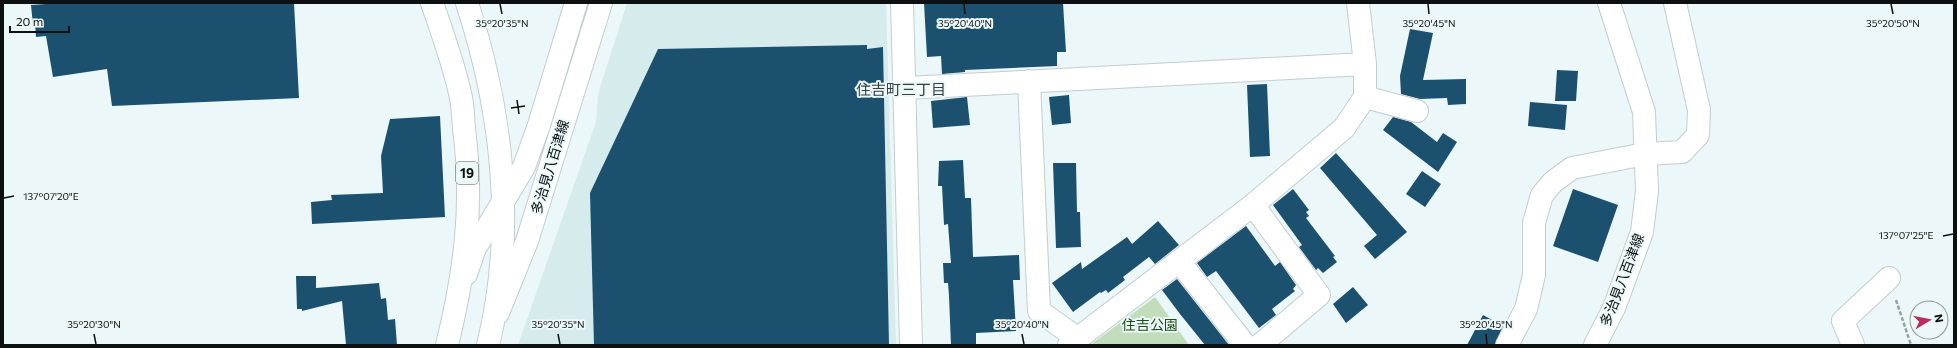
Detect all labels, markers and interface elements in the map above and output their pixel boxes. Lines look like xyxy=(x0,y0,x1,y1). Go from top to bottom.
scale bar xyxy=(10,8,69,34)
text: 20 m xyxy=(16,14,43,28)
text: 35°20'35"N xyxy=(476,17,528,29)
text: 35°20'40"N xyxy=(938,17,992,29)
text: 35°20'45"N xyxy=(1402,17,1456,29)
text: 35°20'50"N xyxy=(1866,17,1920,29)
district label: 住吉町三丁目 xyxy=(856,80,946,98)
street label: 多治見八百津線 xyxy=(527,118,572,216)
road number: 19 xyxy=(456,162,478,184)
text: 137°07'20"E xyxy=(23,190,79,202)
text: 137°07'25"E xyxy=(1879,229,1933,241)
street label: 多治見八百津線 xyxy=(1596,231,1647,329)
north arrow xyxy=(1909,300,1949,340)
text: N xyxy=(1932,313,1946,323)
park label: 住吉公園 xyxy=(1122,316,1178,333)
text: 35°20'30"N xyxy=(67,318,121,330)
text: 35°20'35"N xyxy=(532,318,584,330)
text: 35°20'40"N xyxy=(995,318,1049,330)
text: 35°20'45"N xyxy=(1459,318,1513,330)

